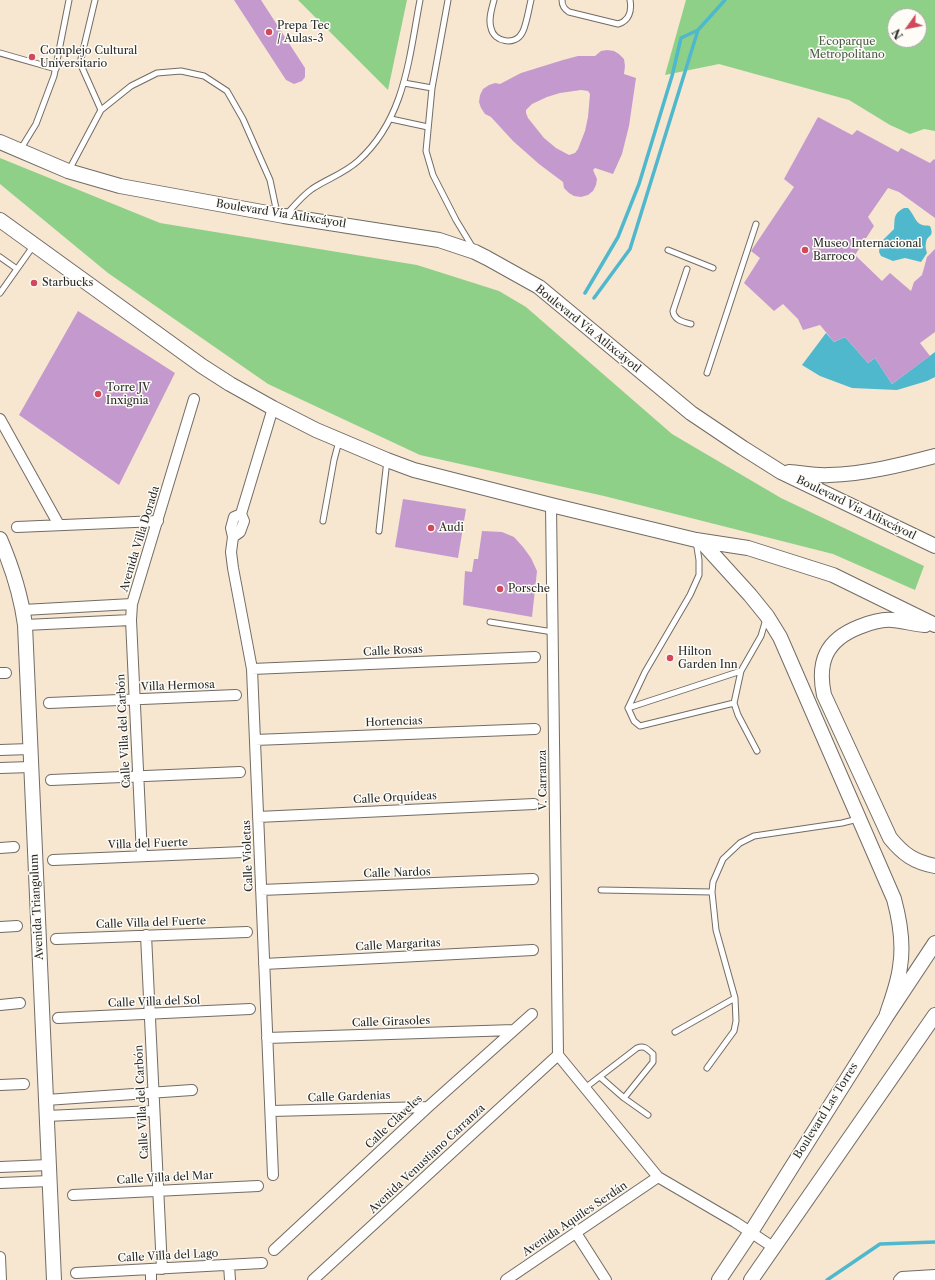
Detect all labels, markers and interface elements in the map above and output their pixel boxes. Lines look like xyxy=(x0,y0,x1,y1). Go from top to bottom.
north arrow xyxy=(887,8,927,48)
place label: Prepa Tec / Aulas-3 xyxy=(277,19,330,45)
text: N xyxy=(889,26,906,42)
marker: Prepa Tec / Aulas-3 xyxy=(264,27,274,37)
park label: Ecoparque Metropolitano xyxy=(809,35,885,61)
place label: Complejo Cultural Universitario xyxy=(40,44,137,70)
marker: Complejo Cultural Universitario xyxy=(27,52,37,62)
street label: Boulevard Vía Atlixcáyotl xyxy=(215,197,347,231)
place label: Museo Internacional Barroco xyxy=(813,237,922,263)
marker: Museo Internacional Barroco xyxy=(800,245,810,255)
place label: Starbucks xyxy=(42,276,93,290)
marker: Starbucks xyxy=(29,278,39,288)
street label: Boulevard Vía Atlixcáyotl xyxy=(533,282,643,376)
place label: Torre JV Inxignia xyxy=(106,381,150,407)
marker: Torre JV Inxignia xyxy=(93,389,103,399)
street label: Boulevard Vía Atlixcáyotl xyxy=(794,473,918,543)
street label: Avenida Villa Dorada xyxy=(118,484,162,594)
place label: Audi xyxy=(439,521,464,535)
marker: Audi xyxy=(426,523,436,533)
place label: Porsche xyxy=(508,582,550,596)
marker: Porsche xyxy=(495,584,505,594)
street label: Calle Rosas xyxy=(363,643,423,659)
place label: Hilton Garden Inn xyxy=(678,645,738,671)
marker: Hilton Garden Inn xyxy=(665,653,675,663)
street label: Calle Villa del Carbón xyxy=(114,673,134,789)
street label: Villa Hermosa xyxy=(141,678,215,694)
street label: Hortencias xyxy=(365,714,423,730)
street label: V. Carranza xyxy=(536,750,550,810)
street label: Calle Orquídeas xyxy=(353,789,437,807)
street label: Calle Violetas xyxy=(240,820,256,892)
street label: Villa del Fuerte xyxy=(108,836,188,852)
street label: Avenida Triangulum xyxy=(28,854,46,960)
street label: Calle Nardos xyxy=(363,865,431,881)
street label: Calle Villa del Fuerte xyxy=(96,914,206,932)
street label: Calle Margaritas xyxy=(355,936,441,954)
street label: Calle Villa del Sol xyxy=(108,994,200,1010)
street label: Calle Girasoles xyxy=(352,1014,430,1030)
street label: Calle Villa del Carbón xyxy=(132,1044,152,1160)
street label: Boulevard Las Torres xyxy=(791,1061,861,1161)
street label: Calle Gardenias xyxy=(307,1089,391,1105)
street label: Calle Claveles xyxy=(363,1092,425,1152)
street label: Avenida Venustiano Carranza xyxy=(366,1102,488,1216)
street label: Calle Villa del Mar xyxy=(116,1169,214,1187)
street label: Avenida Aquiles Serdán xyxy=(520,1179,630,1259)
street label: Calle Villa del Lago xyxy=(117,1247,219,1265)

